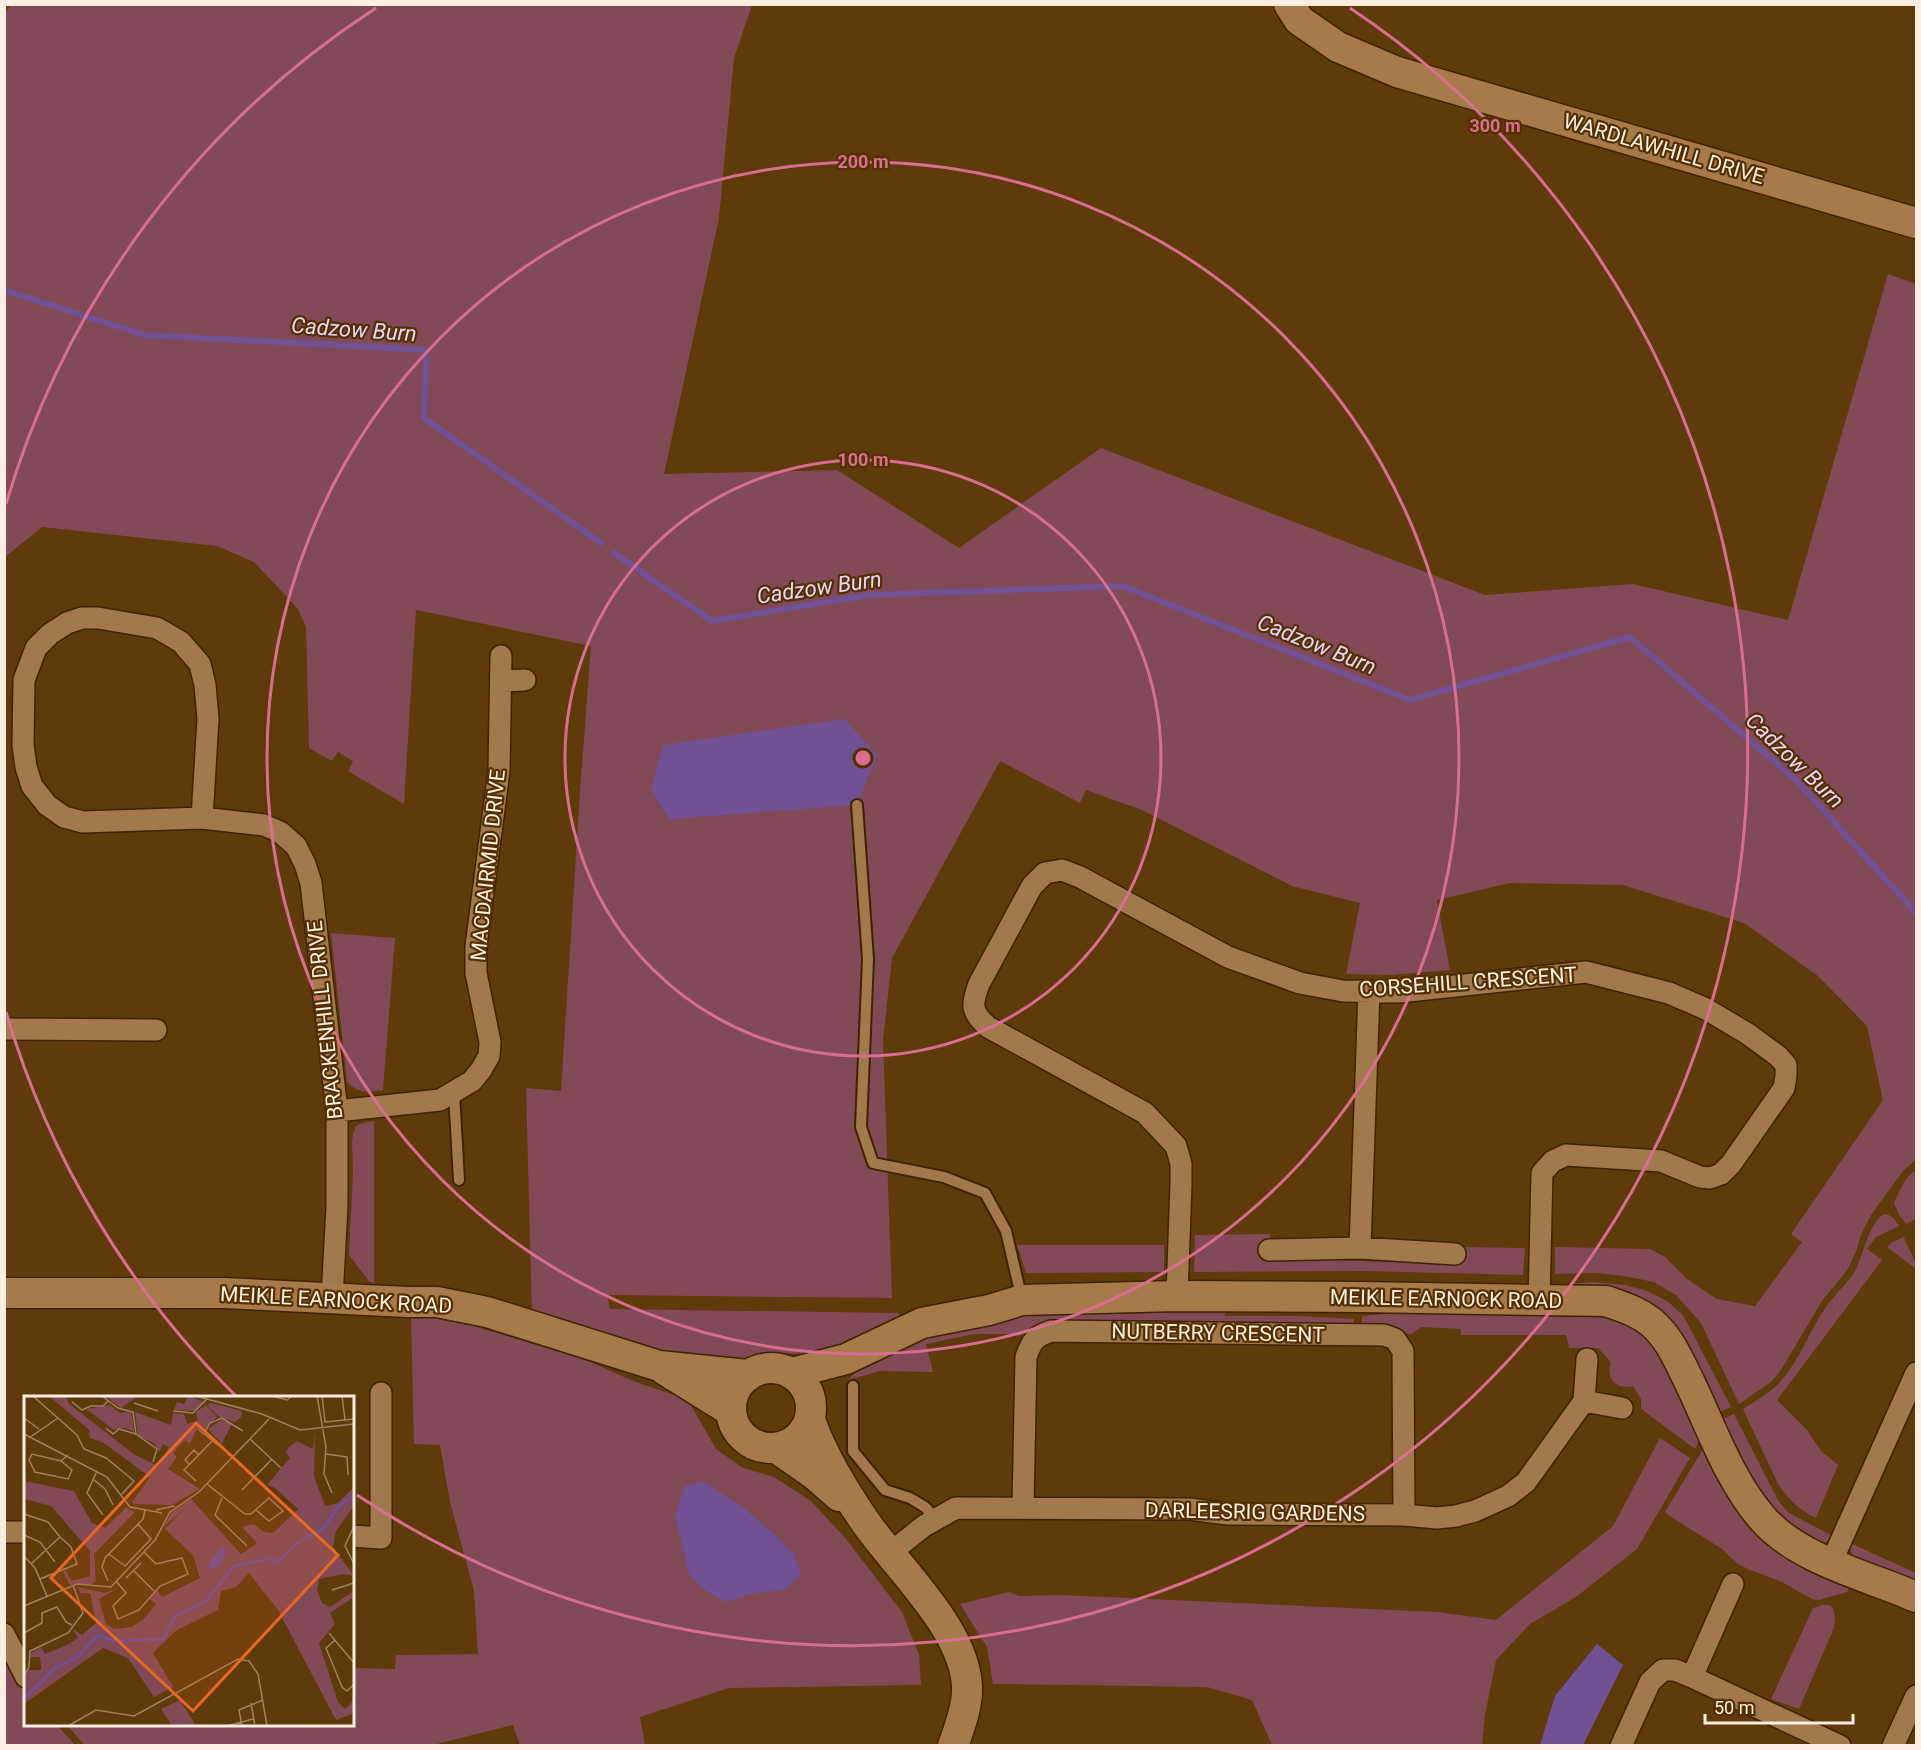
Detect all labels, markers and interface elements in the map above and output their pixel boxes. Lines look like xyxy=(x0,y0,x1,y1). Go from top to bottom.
street label: WARDLAWHILL DRIVE xyxy=(1561,109,1767,189)
text: 300 m xyxy=(1469,115,1521,136)
text: 200 m xyxy=(837,151,889,172)
water label: Cadzow Burn xyxy=(290,313,418,346)
text: 100 m xyxy=(837,449,889,470)
water label: Cadzow Burn xyxy=(755,566,883,609)
water label: Cadzow Burn xyxy=(1254,609,1380,680)
water label: Cadzow Burn xyxy=(1741,708,1849,813)
centre of rings xyxy=(853,748,873,768)
street label: MACDAIRMID DRIVE xyxy=(466,768,510,962)
street label: BRACKENHILL DRIVE xyxy=(303,919,347,1121)
street label: CORSEHILL CRESCENT xyxy=(1359,962,1578,1002)
street label: MEIKLE EARNOCK ROAD xyxy=(219,1282,453,1318)
street label: MEIKLE EARNOCK ROAD xyxy=(1330,1285,1562,1313)
street label: NUTBERRY CRESCENT xyxy=(1111,1319,1325,1347)
inset map xyxy=(24,1396,354,1726)
street label: DARLEESRIG GARDENS xyxy=(1145,1498,1365,1526)
scale bar xyxy=(1705,1687,1854,1725)
text: 50 m xyxy=(1714,1697,1754,1718)

